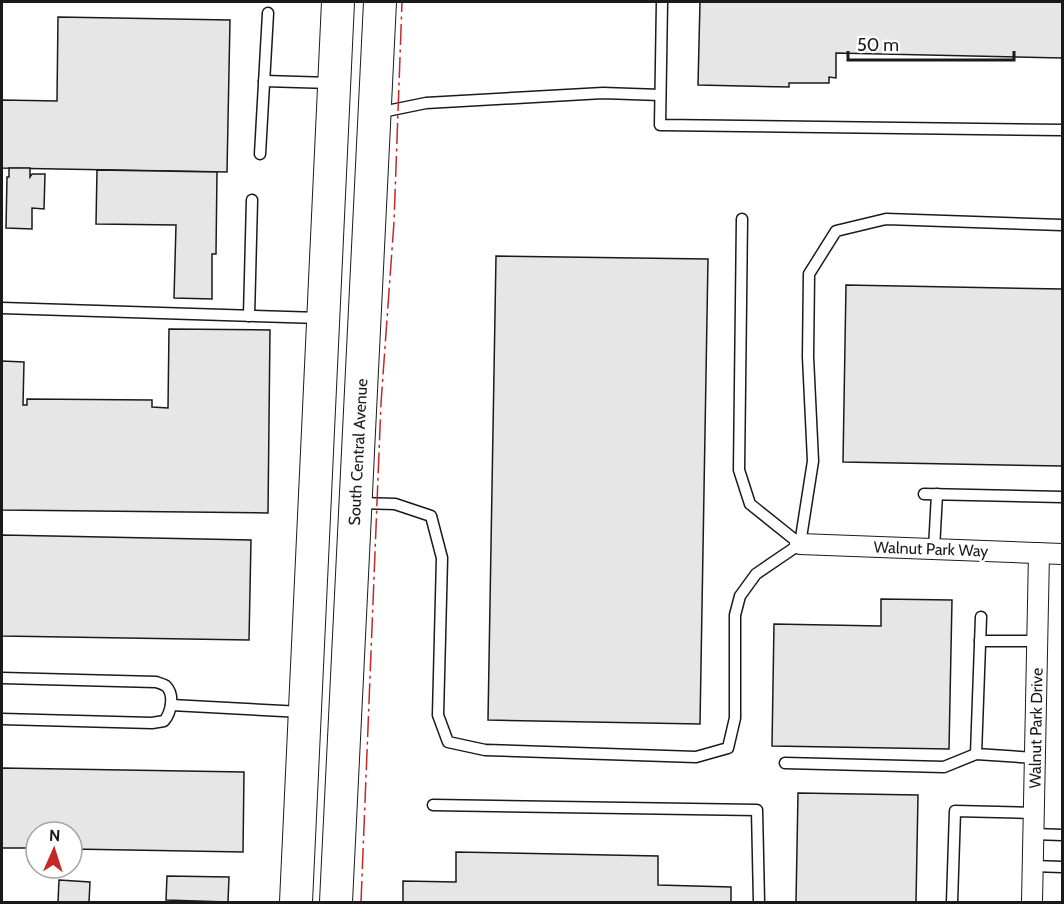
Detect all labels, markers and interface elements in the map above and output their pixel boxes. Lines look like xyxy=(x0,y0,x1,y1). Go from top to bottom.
scale bar xyxy=(848,24,1014,62)
text: 50 m xyxy=(857,34,899,56)
street label: South Central Avenue xyxy=(345,378,371,526)
street label: Walnut Park Way xyxy=(873,538,989,560)
street label: Walnut Park Drive xyxy=(1025,668,1047,788)
north arrow xyxy=(24,820,84,880)
text: N xyxy=(49,826,61,845)

